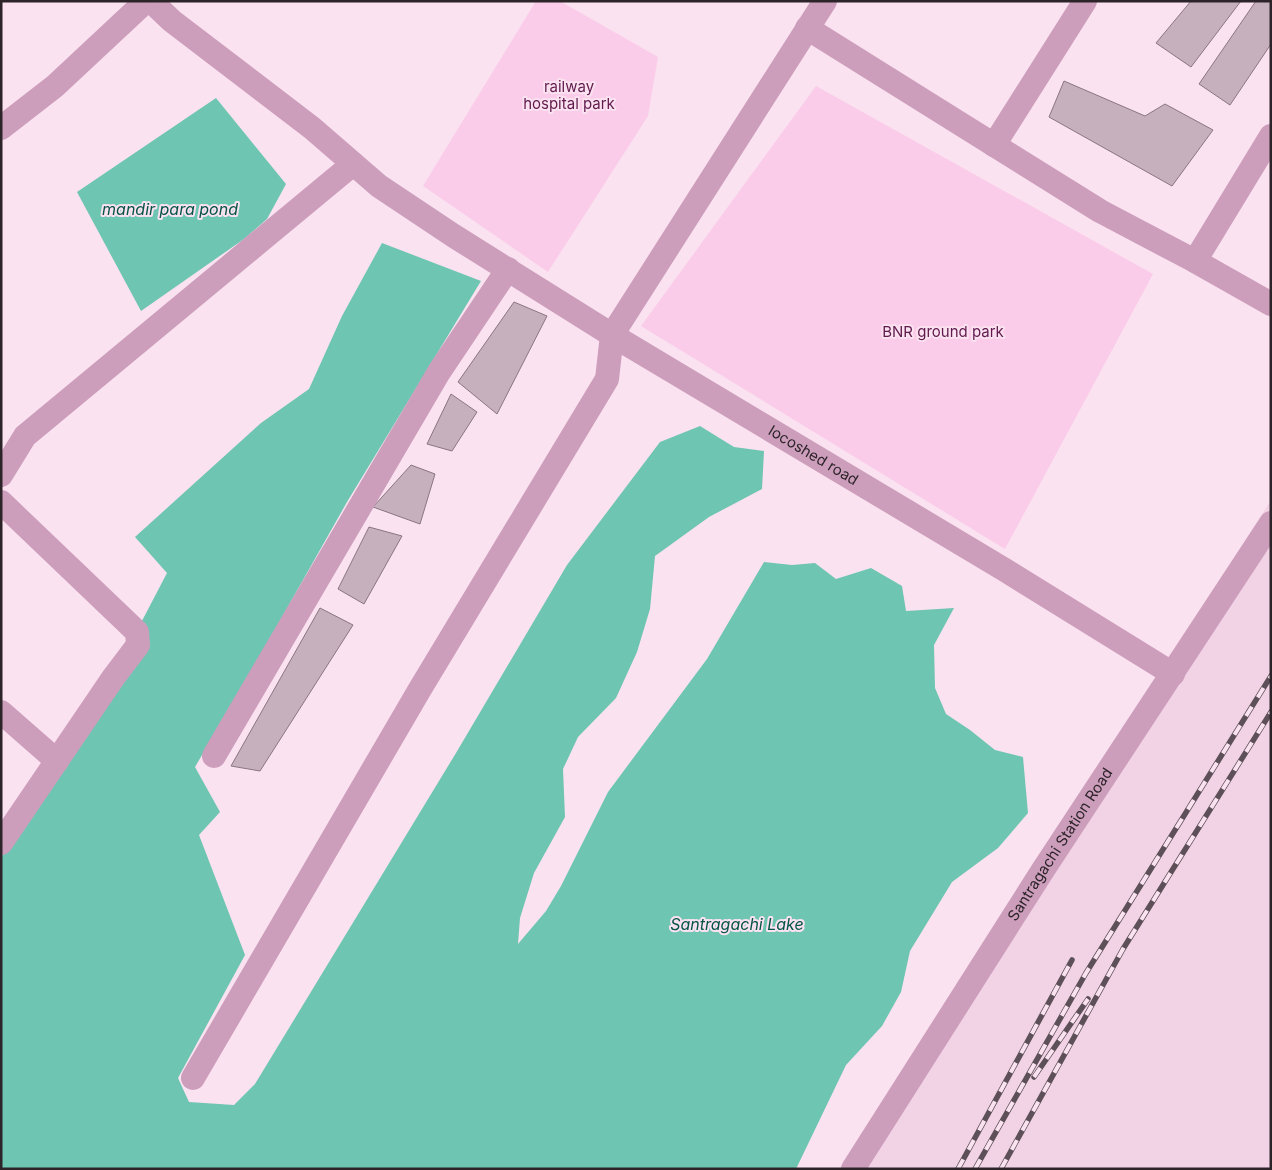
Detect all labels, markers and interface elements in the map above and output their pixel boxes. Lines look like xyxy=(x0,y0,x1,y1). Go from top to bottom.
park label: railway hospital park xyxy=(523,77,616,113)
water label: mandir para pond xyxy=(102,199,238,219)
park label: BNR ground park xyxy=(882,322,1005,341)
street label: locoshed road xyxy=(765,421,862,489)
street label: Santragachi Station Road xyxy=(1003,764,1116,924)
water label: Santragachi Lake xyxy=(670,914,804,934)

